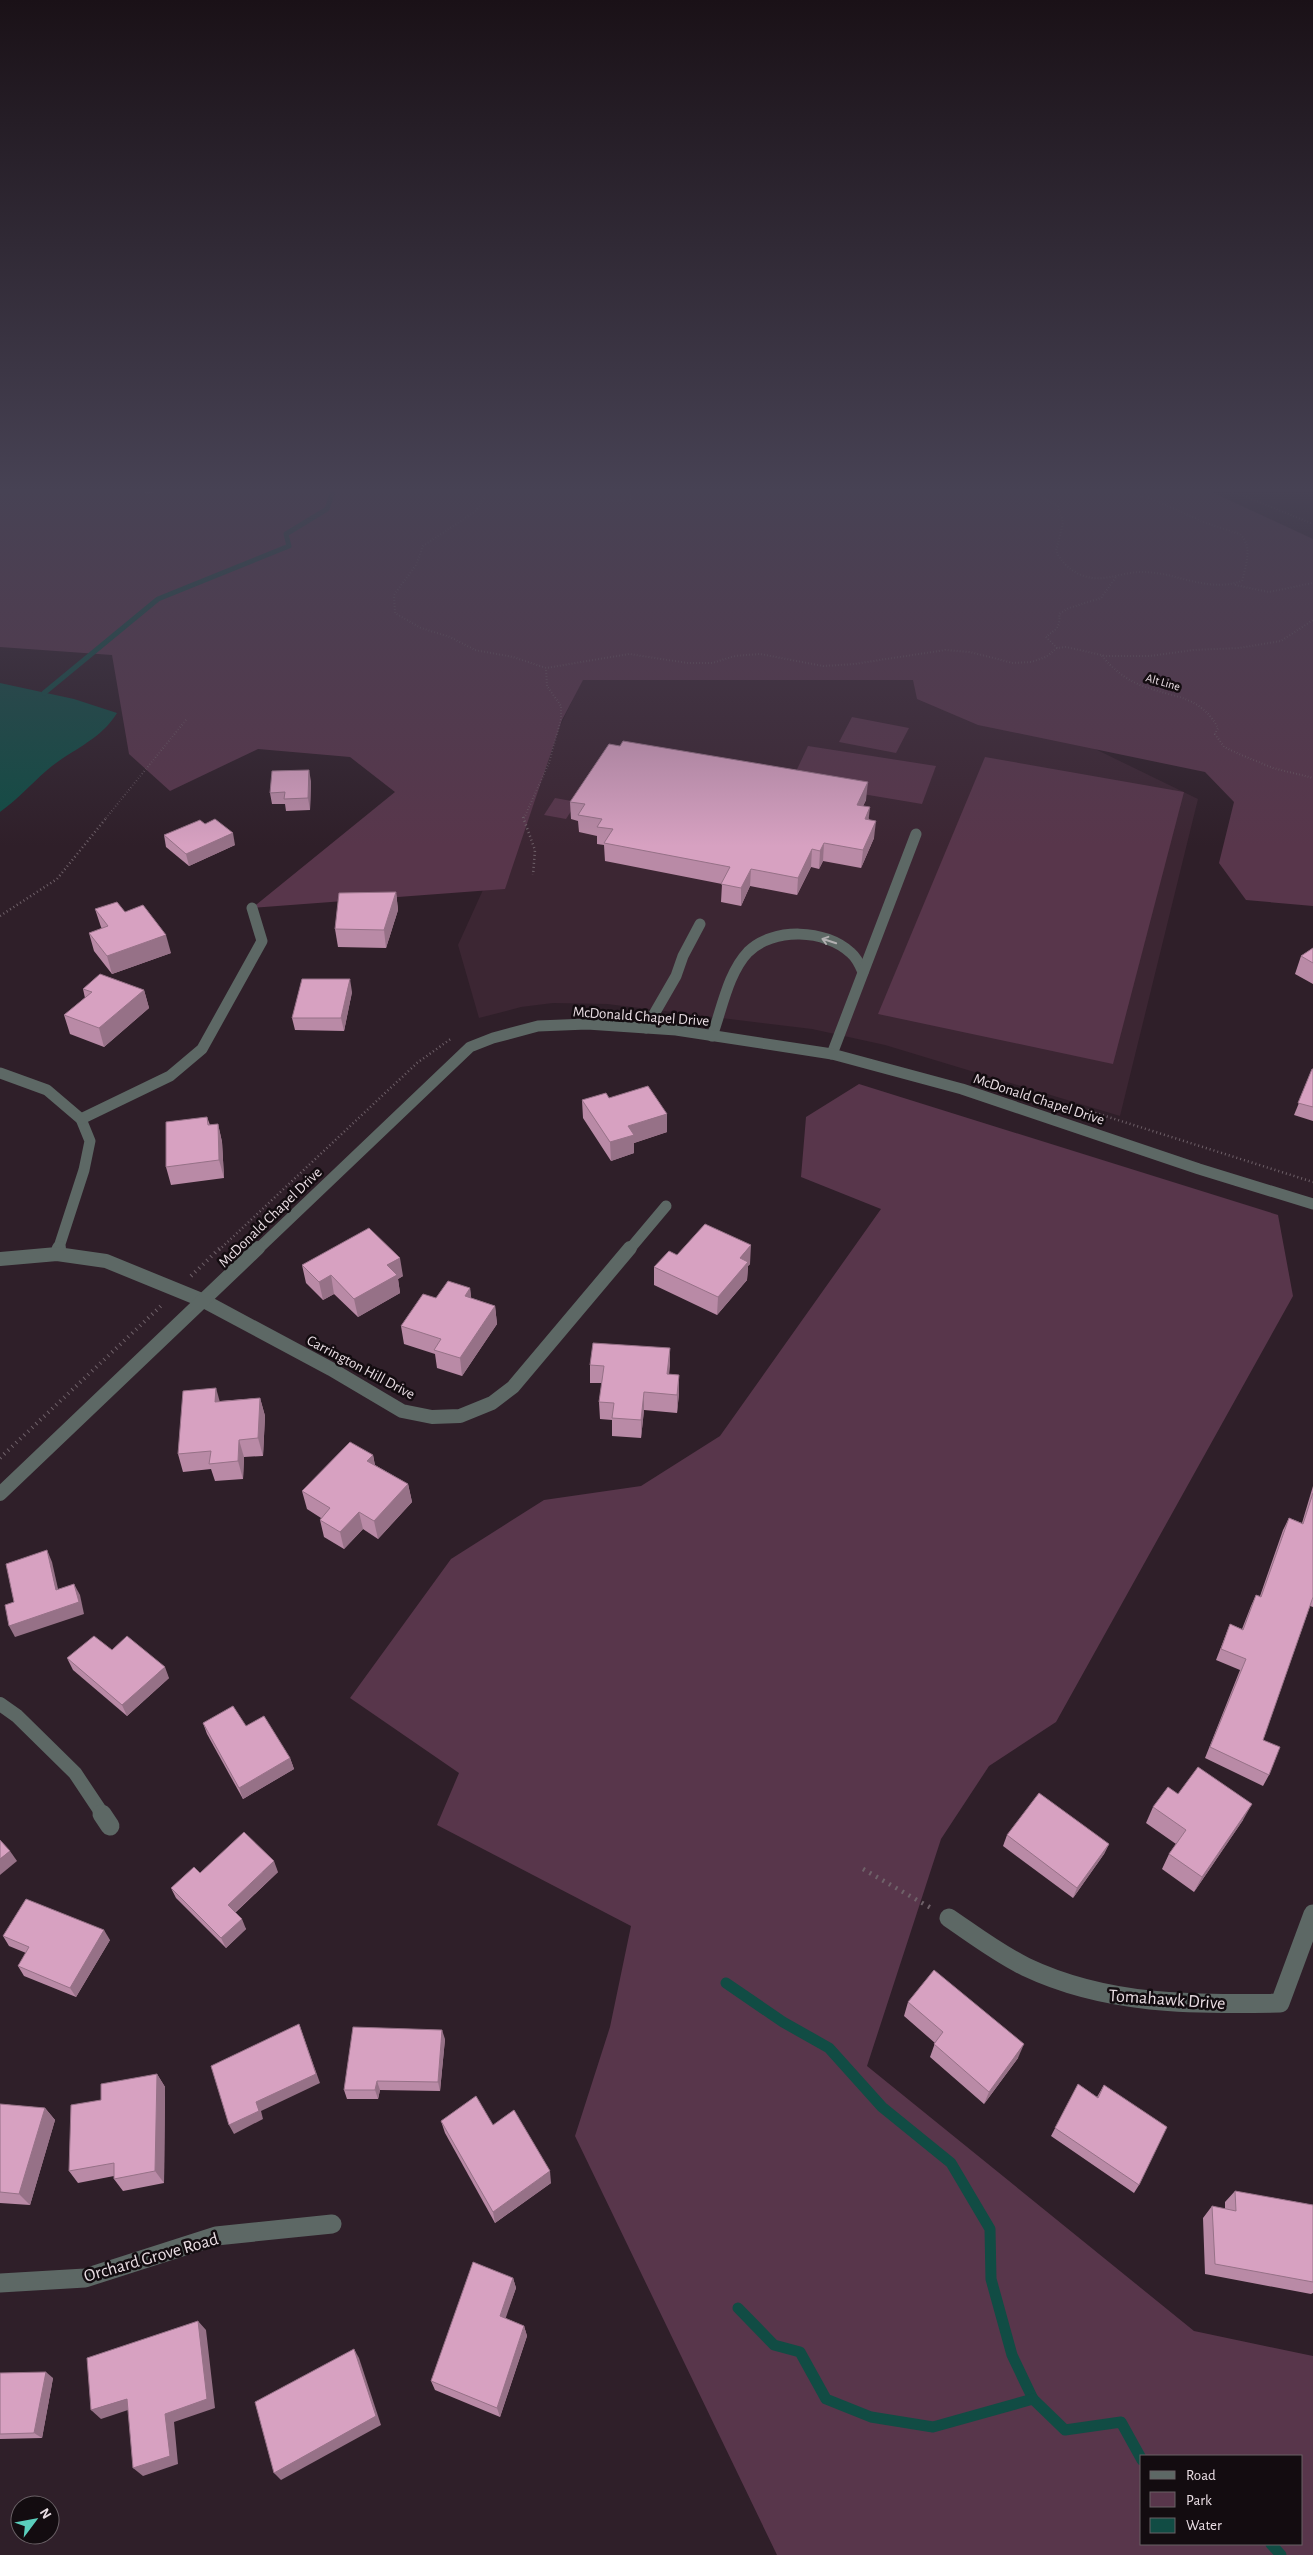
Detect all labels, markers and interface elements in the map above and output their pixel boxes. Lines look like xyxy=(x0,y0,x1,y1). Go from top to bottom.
street label: Alt Line xyxy=(1144,671,1182,693)
one-way arrow xyxy=(821,935,837,945)
street label: McDonald Chapel Drive xyxy=(572,1004,710,1029)
street label: McDonald Chapel Drive xyxy=(971,1071,1106,1128)
street label: McDonald Chapel Drive xyxy=(216,1164,325,1270)
street label: Carrington Hill Drive xyxy=(304,1333,417,1402)
street label: Tomahawk Drive xyxy=(1108,1987,1226,2013)
street label: Orchard Grove Road xyxy=(82,2230,221,2286)
legend xyxy=(1140,2455,1303,2545)
text: Road xyxy=(1186,2468,1216,2483)
text: Park xyxy=(1186,2493,1212,2508)
north arrow xyxy=(10,2495,60,2545)
text: N xyxy=(37,2506,54,2521)
text: Water xyxy=(1186,2518,1222,2533)

